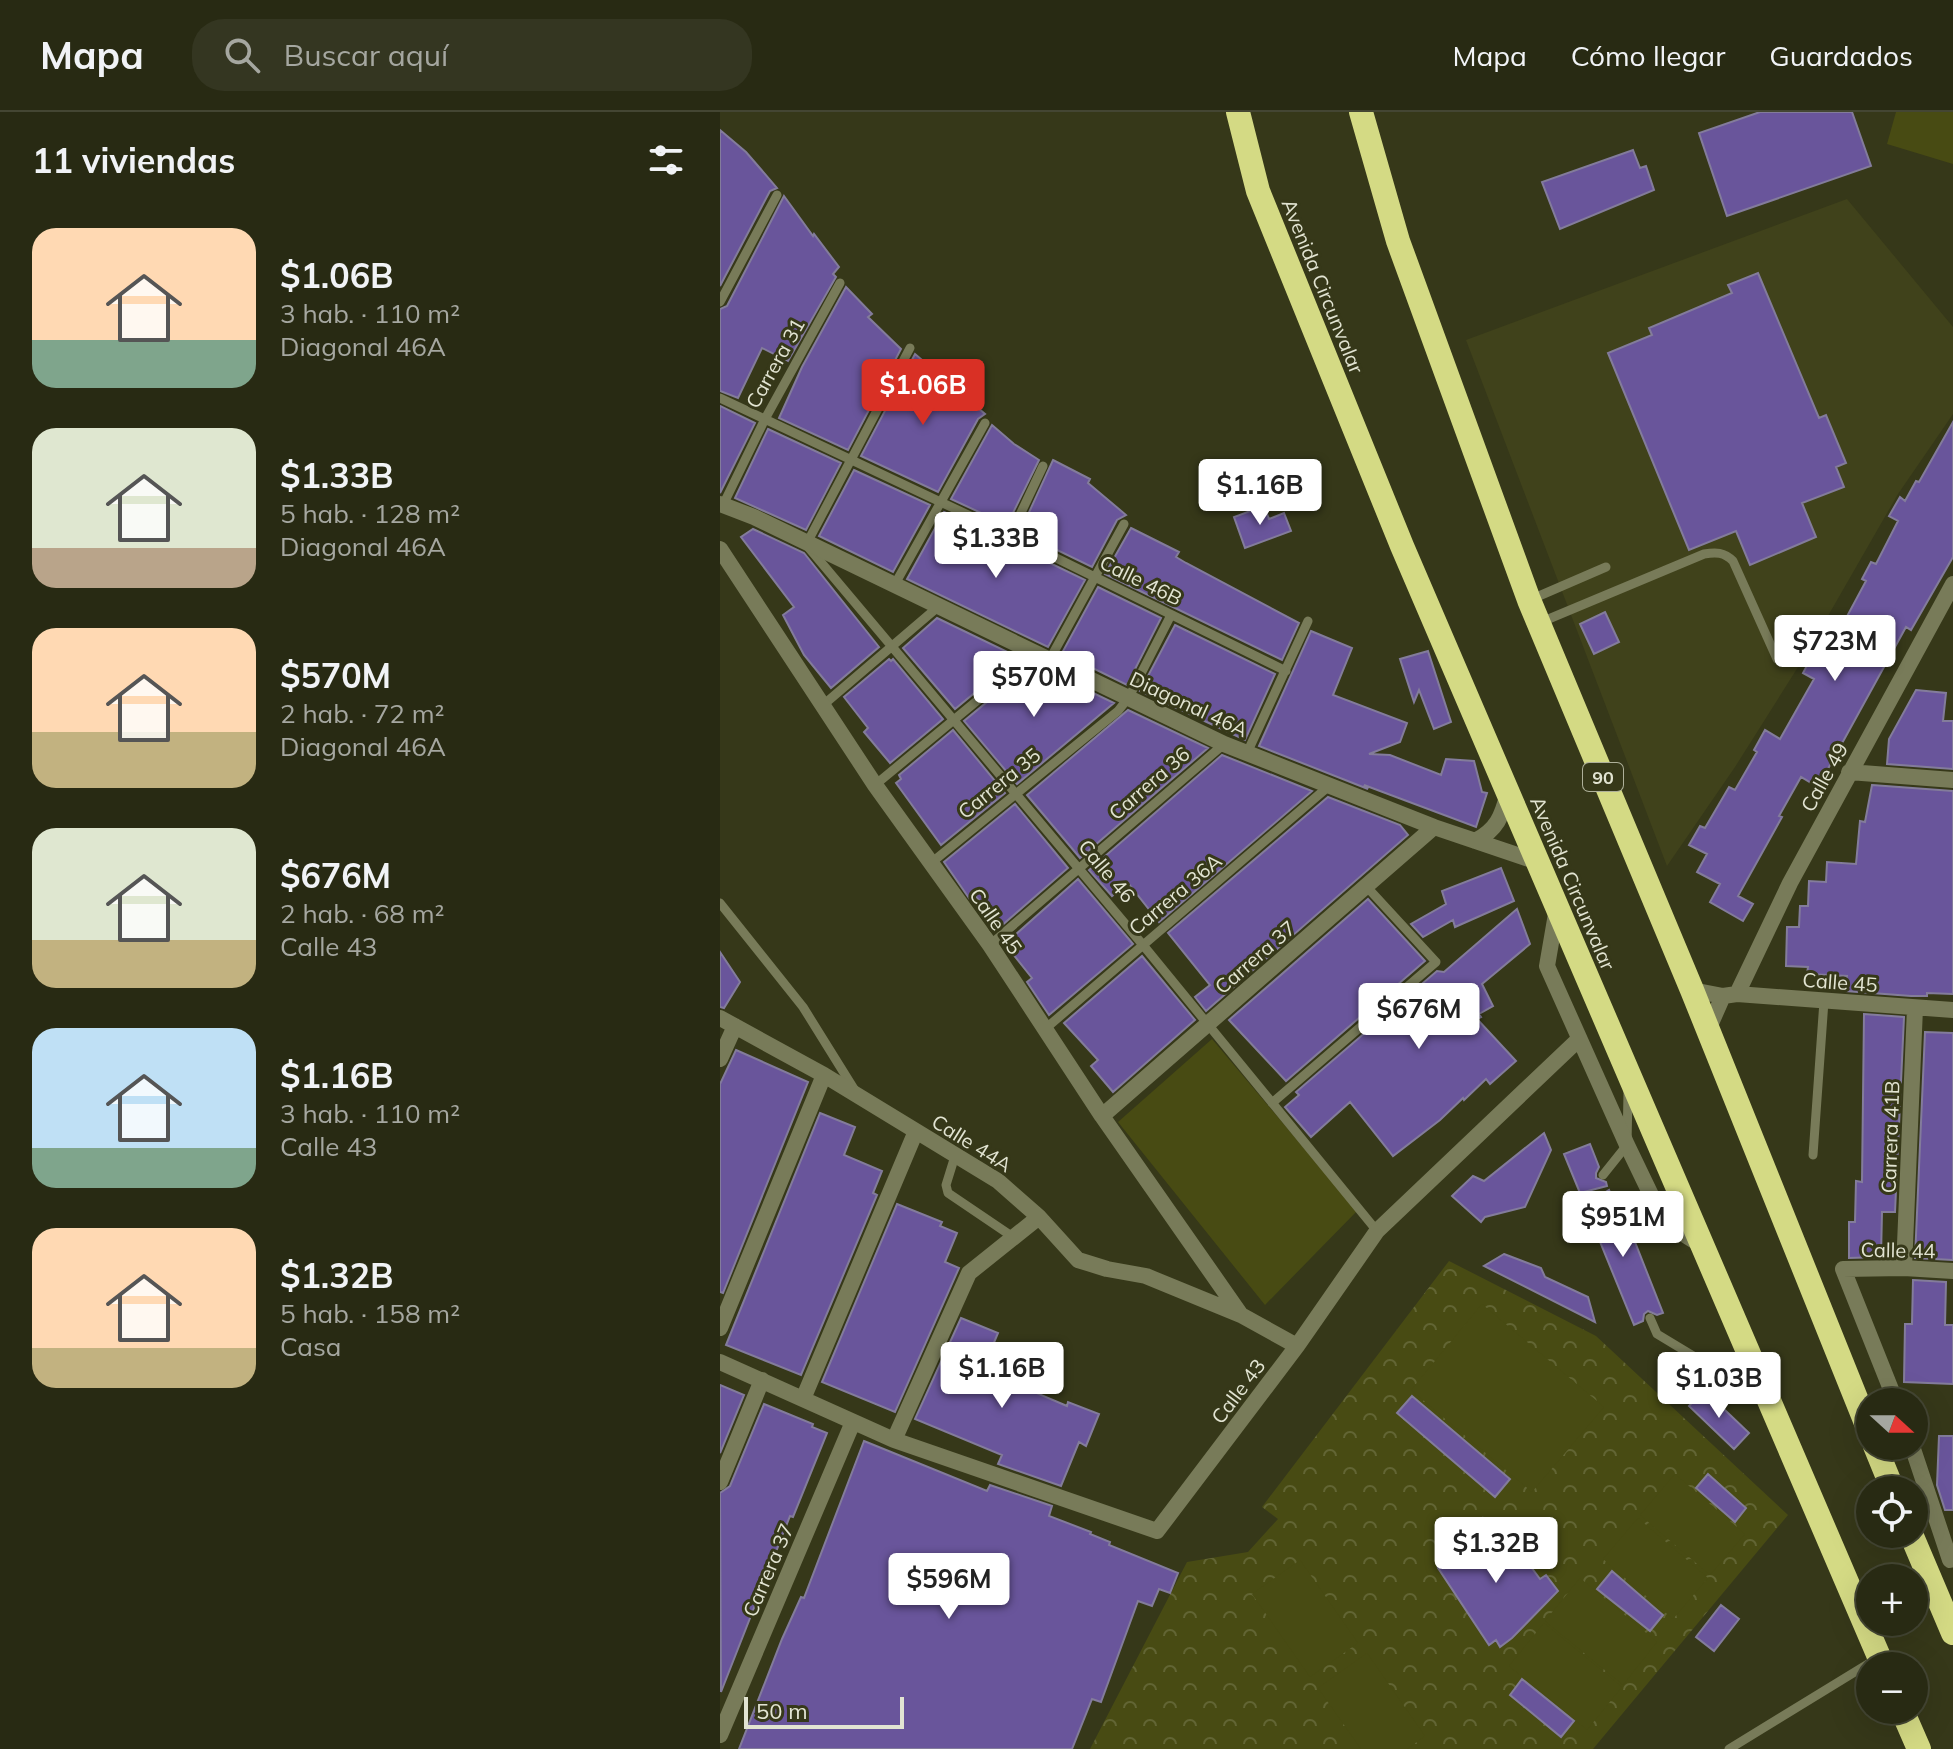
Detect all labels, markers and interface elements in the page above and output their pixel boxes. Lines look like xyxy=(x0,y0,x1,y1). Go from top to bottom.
search box xyxy=(192,19,752,91)
text: Mapa xyxy=(40,31,144,79)
icon: search xyxy=(220,33,264,77)
text: Buscar aquí xyxy=(284,36,448,74)
text: Mapa xyxy=(1452,38,1527,73)
text: Cómo llegar xyxy=(1571,38,1725,73)
text: Guardados xyxy=(1769,38,1913,73)
icon: filters xyxy=(644,138,688,182)
text: 11 viviendas xyxy=(32,139,235,182)
street label: Avenida Circunvalar xyxy=(1277,195,1370,378)
text: $1.06B xyxy=(280,254,394,297)
icon: home xyxy=(96,260,192,356)
text: 3 hab. · 110 m² xyxy=(280,297,460,330)
street label: Carrera 31 xyxy=(740,314,810,412)
text: Diagonal 46A xyxy=(280,330,446,363)
pin: $1.06B xyxy=(858,359,988,427)
text: $1.06B xyxy=(880,368,966,401)
text: $1.33B xyxy=(280,454,394,497)
pin: $1.16B xyxy=(1195,459,1325,527)
icon: home xyxy=(96,460,192,556)
text: $1.16B xyxy=(1217,468,1303,501)
text: 5 hab. · 128 m² xyxy=(280,497,460,530)
pin: $1.33B xyxy=(931,512,1061,580)
text: $1.33B xyxy=(953,521,1039,554)
text: Diagonal 46A xyxy=(280,530,446,563)
street label: Calle 46B xyxy=(1096,549,1186,611)
pin: $723M xyxy=(1779,615,1891,683)
text: $723M xyxy=(1792,624,1878,657)
pin: $570M xyxy=(978,651,1090,719)
text: $570M xyxy=(280,654,391,697)
icon: home xyxy=(96,660,192,756)
text: $570M xyxy=(991,660,1077,693)
street label: Diagonal 46A xyxy=(1126,666,1252,742)
text: 2 hab. · 72 m² xyxy=(280,697,444,730)
text: Diagonal 46A xyxy=(280,730,446,763)
street label: Calle 49 xyxy=(1795,738,1853,816)
street label: Carrera 36 xyxy=(1103,741,1195,825)
street label: Carrera 35 xyxy=(953,742,1045,824)
road number: 90 xyxy=(1583,763,1623,791)
street label: Avenida Circunvalar xyxy=(1525,792,1621,974)
street label: Calle 46 xyxy=(1073,834,1141,908)
street label: Carrera 36A xyxy=(1123,848,1227,940)
text: $676M xyxy=(280,854,391,897)
icon: home xyxy=(96,860,192,956)
street label: Calle 45 xyxy=(964,883,1028,959)
text: 2 hab. · 68 m² xyxy=(280,897,444,930)
street label: Carrera 37 xyxy=(1209,915,1301,999)
text: Calle 43 xyxy=(280,930,377,963)
street label: Calle 45 xyxy=(1802,967,1878,997)
pin: $676M xyxy=(1363,983,1475,1051)
text: $676M xyxy=(1376,992,1462,1025)
text: $1.16B xyxy=(280,1054,394,1097)
icon: home xyxy=(96,1060,192,1156)
street label: Carrera 41B xyxy=(1876,1080,1904,1194)
text: 3 hab. · 110 m² xyxy=(280,1097,460,1130)
street label: Calle 44A xyxy=(927,1109,1017,1178)
text: Calle 43 xyxy=(280,1130,377,1163)
pin: $951M xyxy=(1567,1191,1679,1259)
text: $951M xyxy=(1580,1200,1666,1233)
street label: Calle 44 xyxy=(1860,1237,1936,1263)
text: $1.32B xyxy=(280,1254,394,1297)
icon: home xyxy=(96,1260,192,1356)
text: 5 hab. · 158 m² xyxy=(280,1297,460,1330)
text: Casa xyxy=(280,1330,341,1363)
pin: $1.16B xyxy=(937,1342,1067,1410)
text: $1.16B xyxy=(959,1351,1045,1384)
pin: $1.03B xyxy=(1654,1352,1784,1420)
street label: Calle 43 xyxy=(1205,1354,1271,1428)
text: $1.03B xyxy=(1676,1361,1762,1394)
north arrow xyxy=(1856,1388,1928,1460)
map controls xyxy=(1856,1388,1928,1724)
button: locate xyxy=(1856,1476,1928,1548)
pin: $1.32B xyxy=(1431,1517,1561,1585)
street label: Carrera 37 xyxy=(737,1520,799,1620)
text: $1.32B xyxy=(1453,1526,1539,1559)
pin: $596M xyxy=(893,1553,1005,1621)
text: $596M xyxy=(906,1562,992,1595)
button: + xyxy=(1856,1564,1928,1636)
button: − xyxy=(1856,1652,1928,1724)
scale bar xyxy=(744,1693,904,1729)
text: 50 m xyxy=(756,1697,807,1725)

